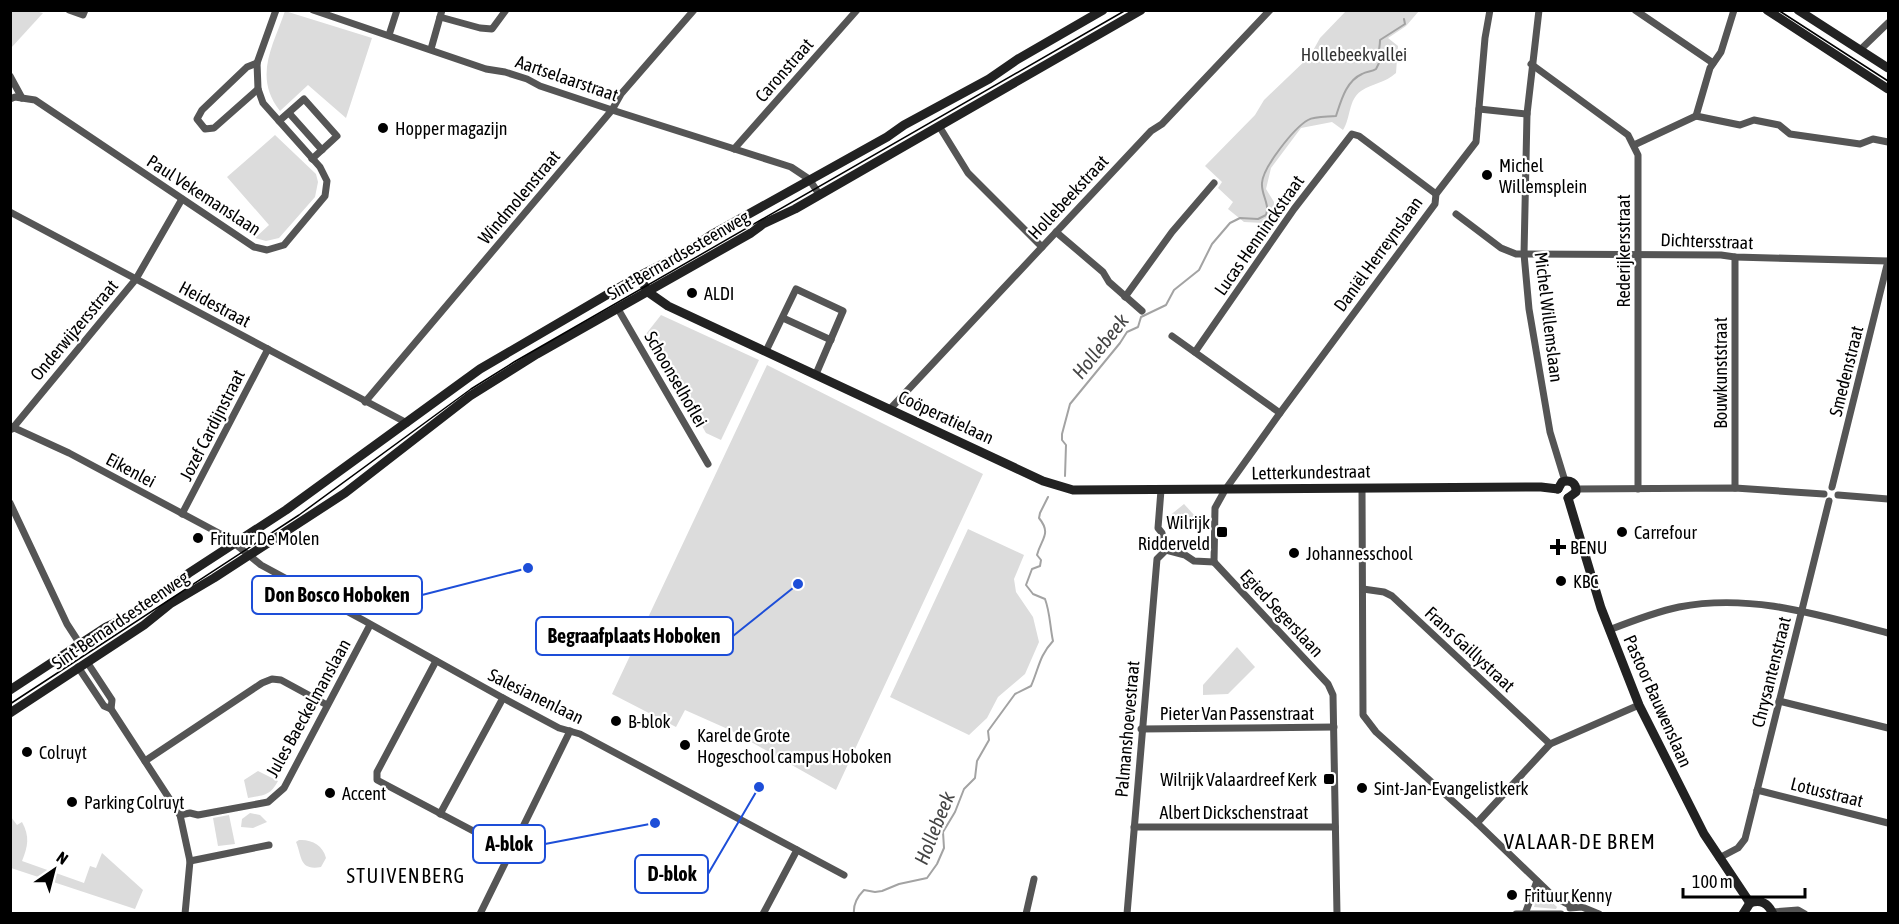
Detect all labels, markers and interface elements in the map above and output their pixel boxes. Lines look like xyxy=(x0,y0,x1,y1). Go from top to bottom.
street label: Caronstraat xyxy=(751,34,817,106)
park label: Hollebeekvallei xyxy=(1301,44,1407,65)
street label: Aartselaarstraat xyxy=(513,51,621,105)
place label: Hopper magazijn xyxy=(395,118,508,139)
marker: Hopper magazijn xyxy=(376,121,390,135)
street label: Windmolenstraat xyxy=(474,146,564,248)
street label: Paul Vekemanslaan xyxy=(143,150,265,240)
street label: Hollebeekstraat xyxy=(1024,151,1112,243)
place label: Michel Willemsplein xyxy=(1499,155,1587,197)
marker: Michel Willemsplein xyxy=(1480,168,1494,182)
street label: Lucas Henninckstraat xyxy=(1210,171,1308,299)
street label: Daniël Herreynslaan xyxy=(1329,193,1427,315)
street label: Rederijkersstraat xyxy=(1613,194,1634,308)
street label: Sint-Bernardsesteenweg xyxy=(603,206,753,304)
street label: Dichtersstraat xyxy=(1660,229,1754,253)
street label: Michel Willemslaan xyxy=(1531,251,1567,383)
street label: Onderwijzersstraat xyxy=(26,275,122,385)
street label: Heidestraat xyxy=(176,276,254,332)
place label: ALDI xyxy=(704,283,734,304)
marker: ALDI xyxy=(685,286,699,300)
water label: Hollebeek xyxy=(1067,309,1133,383)
street label: Bouwkunststraat xyxy=(1710,317,1731,429)
street label: Smedenstraat xyxy=(1825,324,1867,418)
street label: Schoonselhoflei xyxy=(640,327,712,431)
street label: Jozef Cardijnstraat xyxy=(175,366,249,484)
street label: Coöperatielaan xyxy=(895,386,997,448)
street label: Eikenlei xyxy=(103,448,159,492)
street label: Letterkundestraat xyxy=(1251,460,1371,484)
place label: Wilrijk Ridderveld xyxy=(1138,512,1210,554)
place label: Carrefour xyxy=(1634,522,1697,543)
marker: Wilrijk Ridderveld xyxy=(1215,525,1229,539)
marker: Carrefour xyxy=(1615,525,1629,539)
place label: Frituur De Molen xyxy=(210,528,319,549)
marker: Frituur De Molen xyxy=(191,531,205,545)
place label: BENU xyxy=(1570,537,1607,558)
marker: BENU xyxy=(1551,540,1565,554)
place label: Johannesschool xyxy=(1306,543,1413,564)
marker: Johannesschool xyxy=(1287,546,1301,560)
street label: Egied Segerslaan xyxy=(1236,565,1328,661)
street label: Sint-Bernardsesteenweg xyxy=(48,566,193,674)
place label: KBC xyxy=(1573,571,1598,592)
marker: KBC xyxy=(1554,574,1568,588)
callout: Don Bosco Hoboken xyxy=(252,576,422,614)
text: Don Bosco Hoboken xyxy=(264,583,410,606)
street label: Frans Gaillystraat xyxy=(1421,602,1519,696)
street label: Chrysantenstraat xyxy=(1747,614,1795,730)
callout: Begraafplaats Hoboken xyxy=(536,617,733,655)
text: Begraafplaats Hoboken xyxy=(548,624,720,647)
street label: Pastoor Bauwenslaan xyxy=(1619,632,1697,770)
street label: Jules Baeckelmanslaan xyxy=(261,635,355,781)
street label: Palmanshoevestraat xyxy=(1111,660,1143,798)
street label: Salesianenlaan xyxy=(485,664,587,728)
street label: Pieter Van Passenstraat xyxy=(1160,703,1314,724)
place label: B-blok xyxy=(628,711,671,732)
marker: B-blok xyxy=(609,714,623,728)
place label: Karel de Grote Hogeschool campus Hoboken xyxy=(697,725,892,767)
marker: Karel de Grote Hogeschool campus Hoboken xyxy=(678,738,692,752)
place label: Colruyt xyxy=(39,742,87,763)
marker: Colruyt xyxy=(20,745,34,759)
place label: Wilrijk Valaardreef Kerk xyxy=(1160,769,1317,790)
marker: Wilrijk Valaardreef Kerk xyxy=(1322,772,1336,786)
street label: Lotusstraat xyxy=(1789,773,1865,811)
place label: Sint-Jan-Evangelistkerk xyxy=(1374,778,1529,799)
marker: Sint-Jan-Evangelistkerk xyxy=(1355,781,1369,795)
place label: Accent xyxy=(342,783,386,804)
marker: Accent xyxy=(323,786,337,800)
water label: Hollebeek xyxy=(909,788,959,868)
place label: Parking Colruyt xyxy=(84,792,185,813)
marker: Parking Colruyt xyxy=(65,795,79,809)
street label: Albert Dickschenstraat xyxy=(1160,802,1308,823)
callout: A-blok xyxy=(473,825,545,863)
district label: VALAAR-DE BREM xyxy=(1504,829,1656,853)
text: A-blok xyxy=(484,832,533,855)
north arrow xyxy=(24,840,84,900)
text: N xyxy=(54,848,72,868)
callout: D-blok xyxy=(635,855,708,893)
scale bar xyxy=(1683,861,1804,899)
text: D-blok xyxy=(648,862,697,885)
district label: STUIVENBERG xyxy=(346,864,466,887)
text: 100 m xyxy=(1692,871,1733,892)
place label: Frituur Kenny xyxy=(1524,885,1612,906)
marker: Frituur Kenny xyxy=(1505,888,1519,902)

